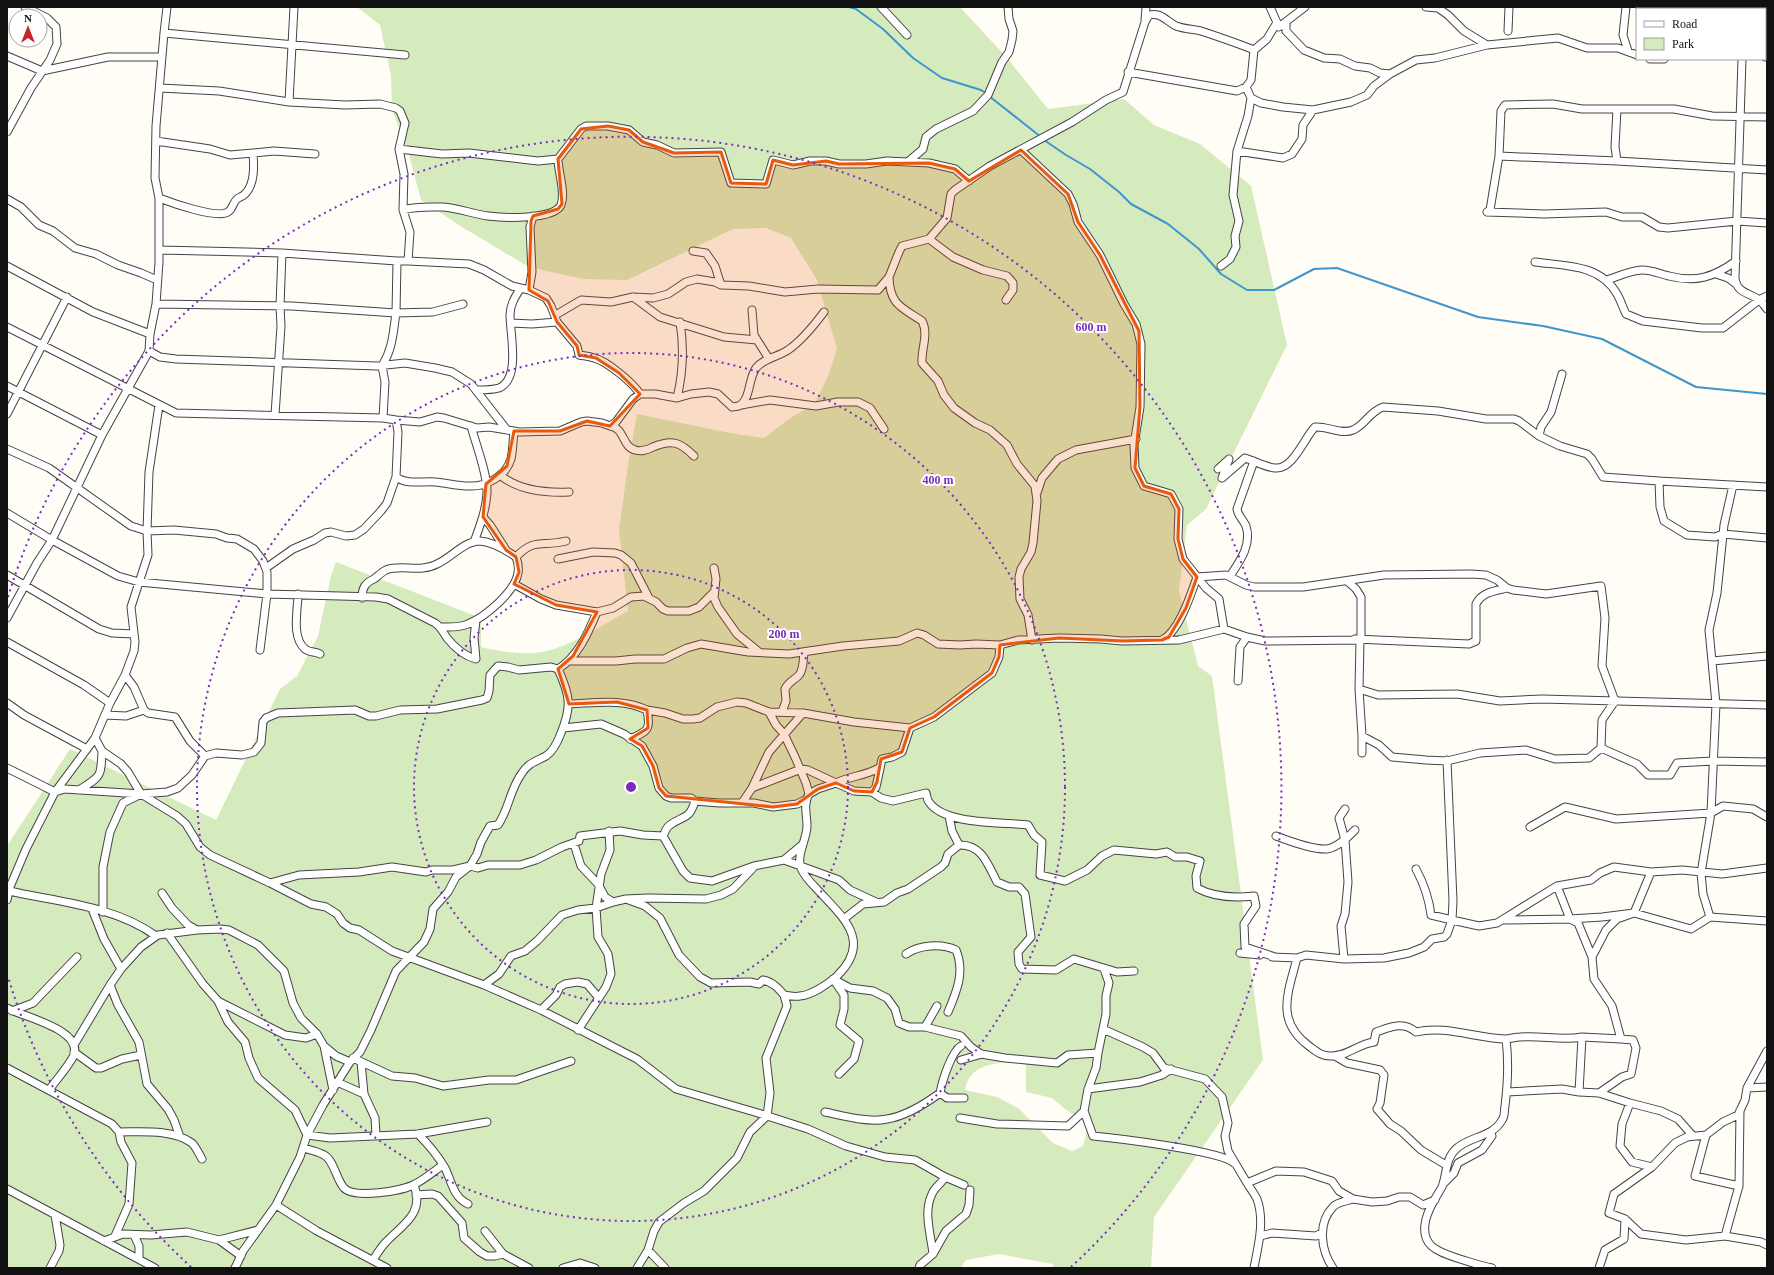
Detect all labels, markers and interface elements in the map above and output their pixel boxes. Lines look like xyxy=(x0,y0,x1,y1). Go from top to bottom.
north arrow xyxy=(8,8,48,48)
legend xyxy=(1636,8,1766,60)
text: N xyxy=(24,12,32,24)
text: Road xyxy=(1672,17,1697,31)
text: Park xyxy=(1672,37,1694,51)
text: 600 m xyxy=(1076,320,1107,334)
text: 400 m xyxy=(923,473,954,487)
text: 200 m xyxy=(769,627,800,641)
centre of rings xyxy=(624,780,638,794)

